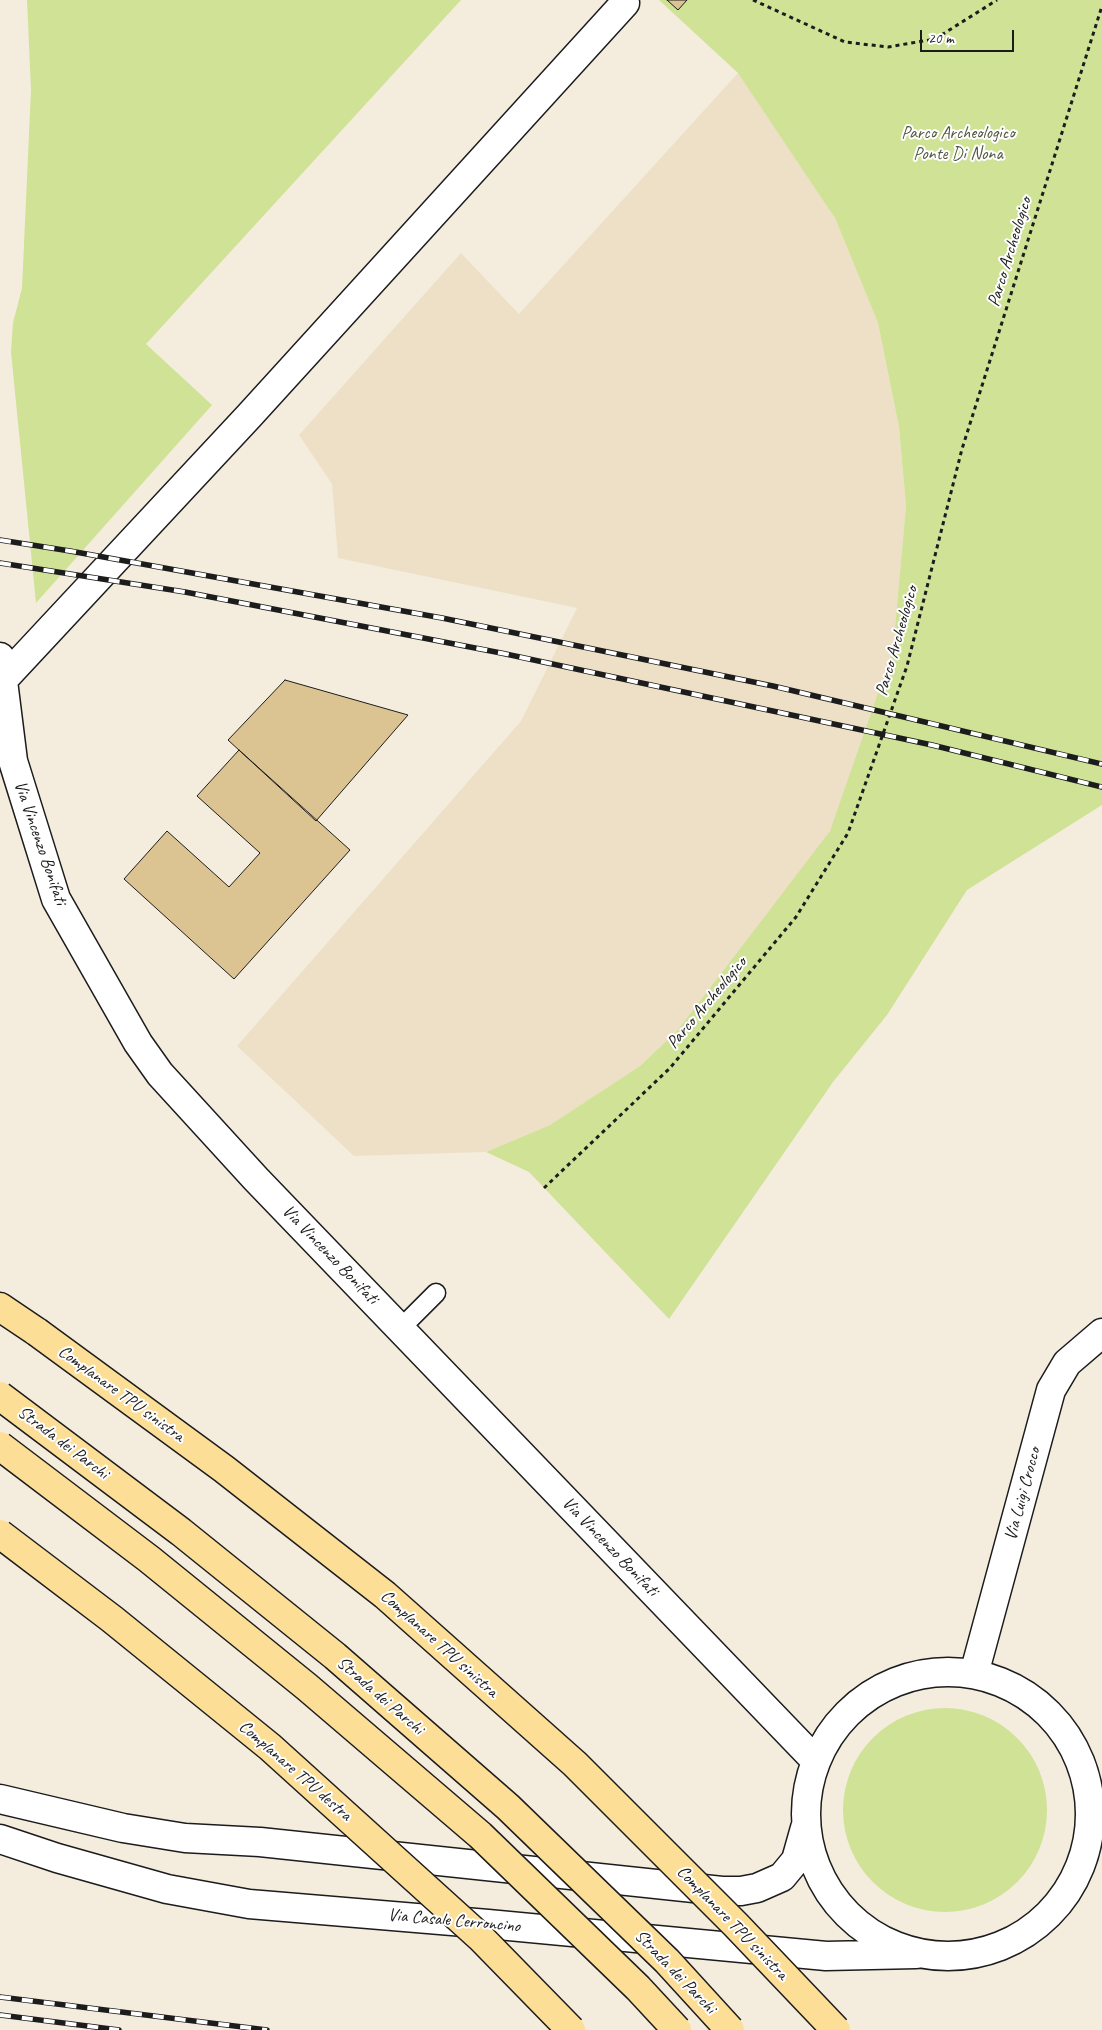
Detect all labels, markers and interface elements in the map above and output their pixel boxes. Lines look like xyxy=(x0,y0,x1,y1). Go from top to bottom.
scale bar xyxy=(922,20,1016,52)
text: 20 m xyxy=(928,29,954,48)
park label: Parco Archeologico Ponte Di Nona xyxy=(901,122,1015,164)
street label: Parco Archeologico xyxy=(983,195,1037,309)
street label: Parco Archeologico xyxy=(871,584,923,698)
street label: Via Vincenzo Bonifati xyxy=(9,778,71,908)
street label: Parco Archeologico xyxy=(662,953,752,1053)
street label: Via Vincenzo Bonifati xyxy=(277,1201,383,1309)
street label: Complanare TPU sinistra xyxy=(54,1341,188,1447)
street label: Strada dei Parchi xyxy=(13,1402,113,1484)
street label: Via Luigi Crocco xyxy=(1000,1445,1046,1543)
street label: Via Vincenzo Bonifati xyxy=(557,1493,663,1601)
street label: Complanare TPU sinistra xyxy=(376,1586,502,1702)
street label: Strada dei Parchi xyxy=(332,1652,428,1740)
street label: Complanare TPU destra xyxy=(234,1716,356,1826)
street label: Complanare TPU sinistra xyxy=(672,1861,792,1985)
street label: Via Casale Cerroncino xyxy=(387,1904,521,1938)
street label: Strada dei Parchi xyxy=(630,1925,720,2019)

